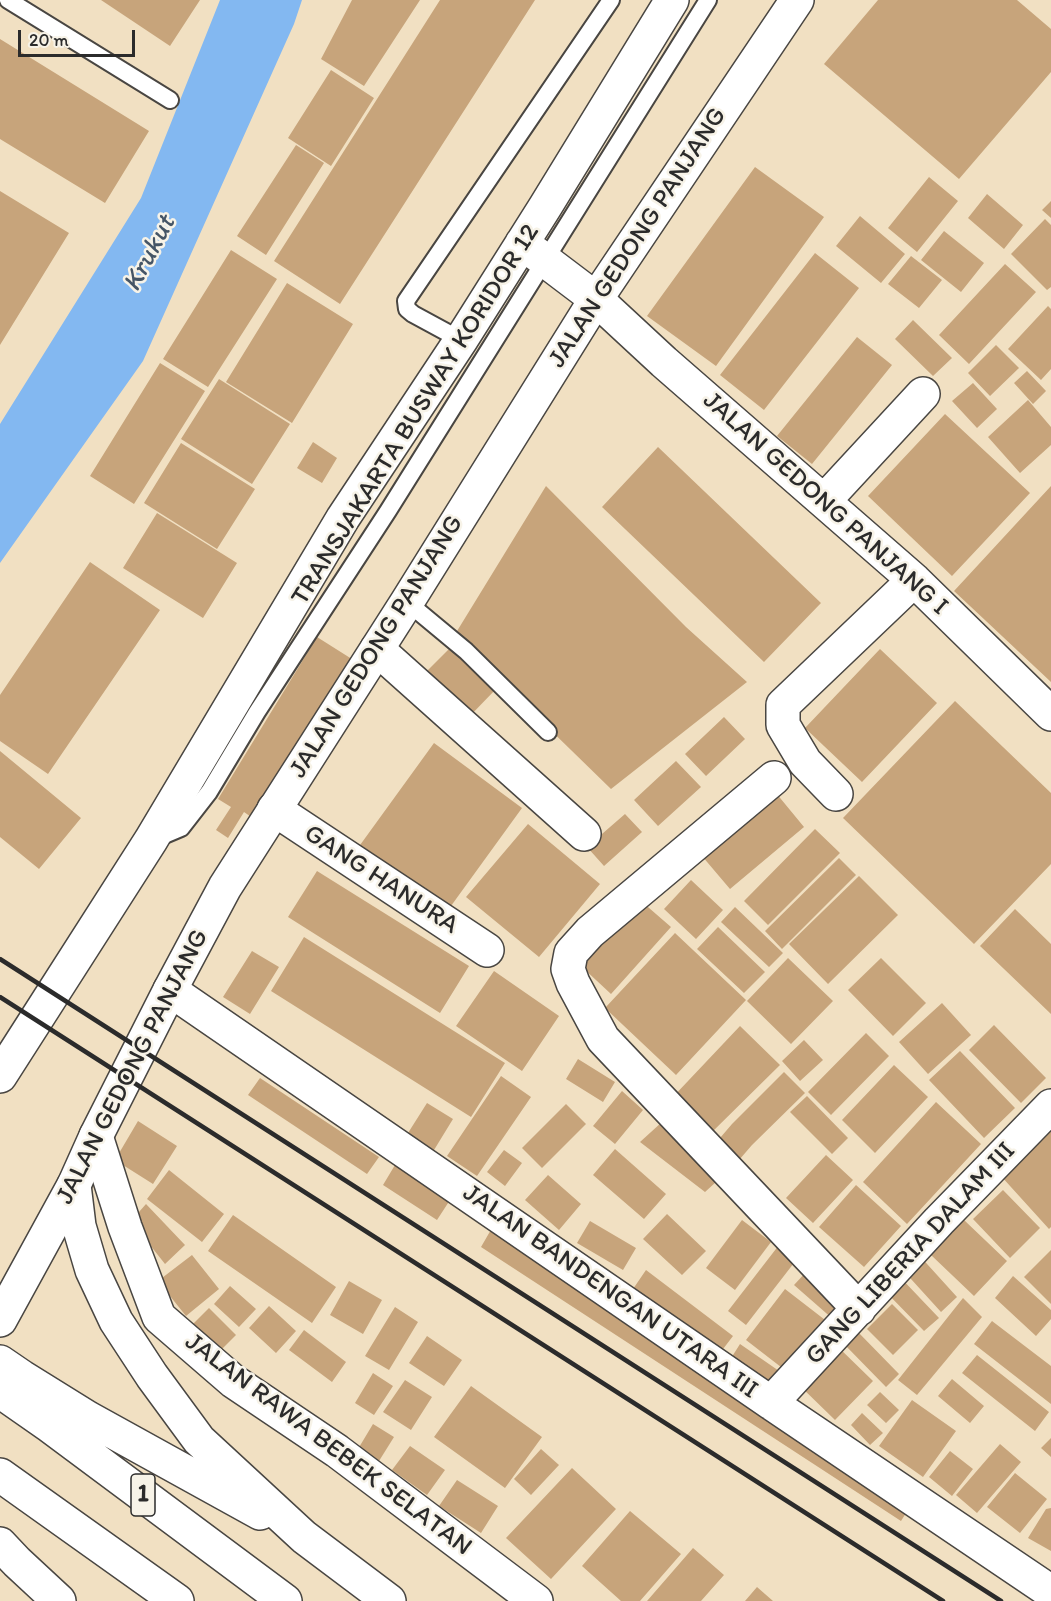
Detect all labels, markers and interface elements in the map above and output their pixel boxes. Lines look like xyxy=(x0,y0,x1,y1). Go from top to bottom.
scale bar xyxy=(21,18,138,56)
text: 20 m xyxy=(29,29,69,51)
street label: JALAN GEDONG PANJANG xyxy=(542,102,734,374)
water label: Krukut xyxy=(117,211,183,297)
street label: TRANSJAKARTA BUSWAY KORIDOR 12 xyxy=(285,219,547,611)
street label: JALAN GEDONG PANJANG I xyxy=(696,385,954,623)
street label: JALAN GEDONG PANJANG xyxy=(283,510,471,784)
street label: GANG HANURA xyxy=(298,818,464,942)
street label: JALAN GEDONG PANJANG xyxy=(50,924,216,1210)
street label: GANG LIBERIA DALAM III xyxy=(800,1136,1022,1372)
street label: JALAN BANDENGAN UTARA III xyxy=(456,1178,764,1406)
street label: JALAN RAWA BEBEK SELATAN xyxy=(178,1327,478,1563)
road number: 1 xyxy=(131,1474,155,1516)

